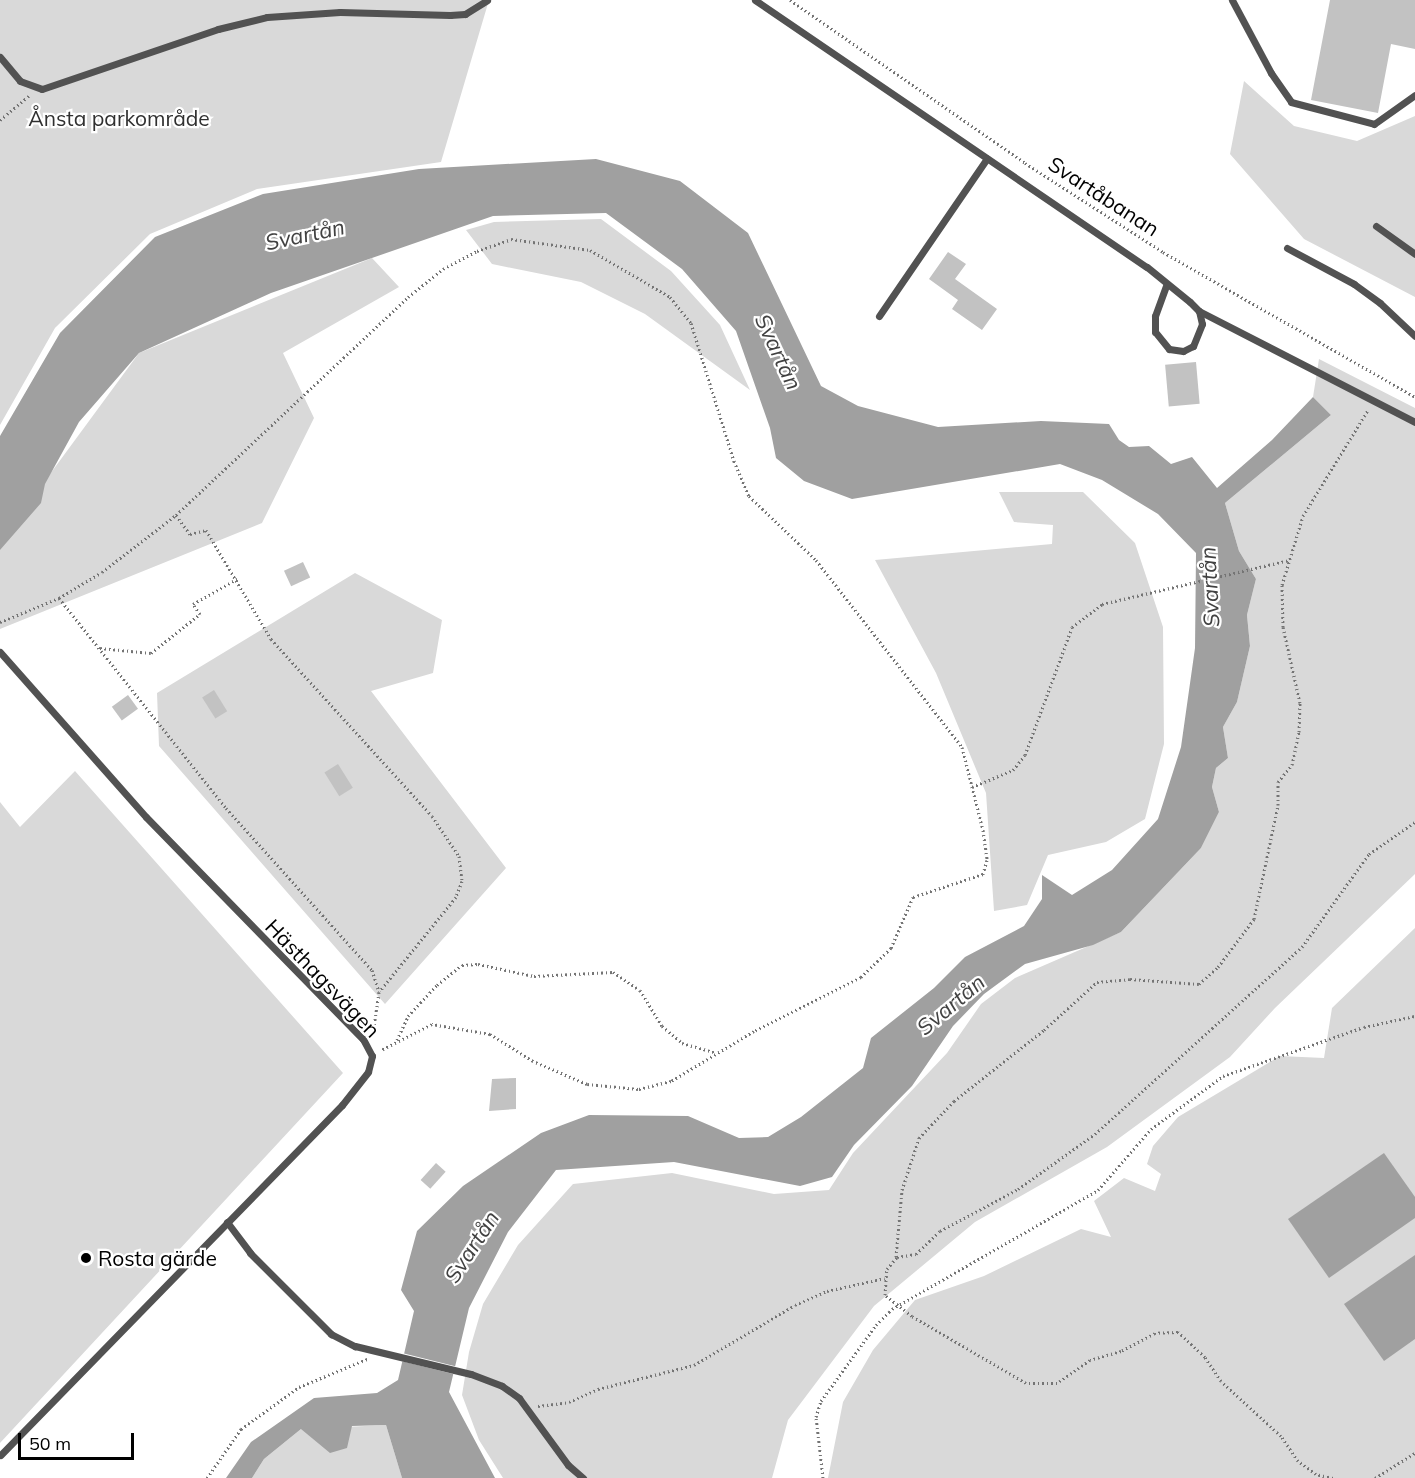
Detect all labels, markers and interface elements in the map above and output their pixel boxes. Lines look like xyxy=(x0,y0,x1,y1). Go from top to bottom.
park label: Ånsta parkområde xyxy=(28,105,210,131)
street label: Svartåbanan xyxy=(1044,151,1164,241)
water label: Svartån xyxy=(263,214,347,256)
water label: Svartån xyxy=(749,310,807,394)
water label: Svartån xyxy=(1195,546,1225,628)
street label: Hästhagsvägen xyxy=(260,914,386,1042)
water label: Svartån xyxy=(912,969,990,1041)
water label: Svartån xyxy=(439,1206,505,1288)
place label: Rosta gärde xyxy=(98,1245,217,1271)
marker: Rosta gärde xyxy=(79,1251,93,1265)
scale bar xyxy=(21,1421,136,1459)
text: 50 m xyxy=(29,1432,71,1455)

